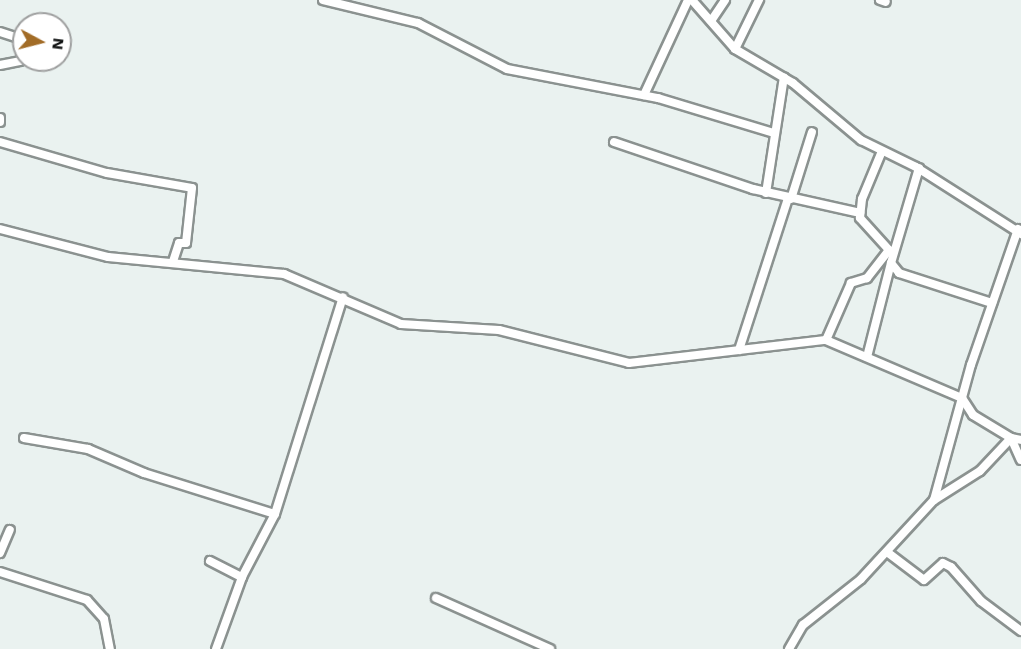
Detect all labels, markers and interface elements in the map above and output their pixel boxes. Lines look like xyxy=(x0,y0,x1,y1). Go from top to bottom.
north arrow xyxy=(12,12,72,72)
text: N xyxy=(48,37,69,51)

